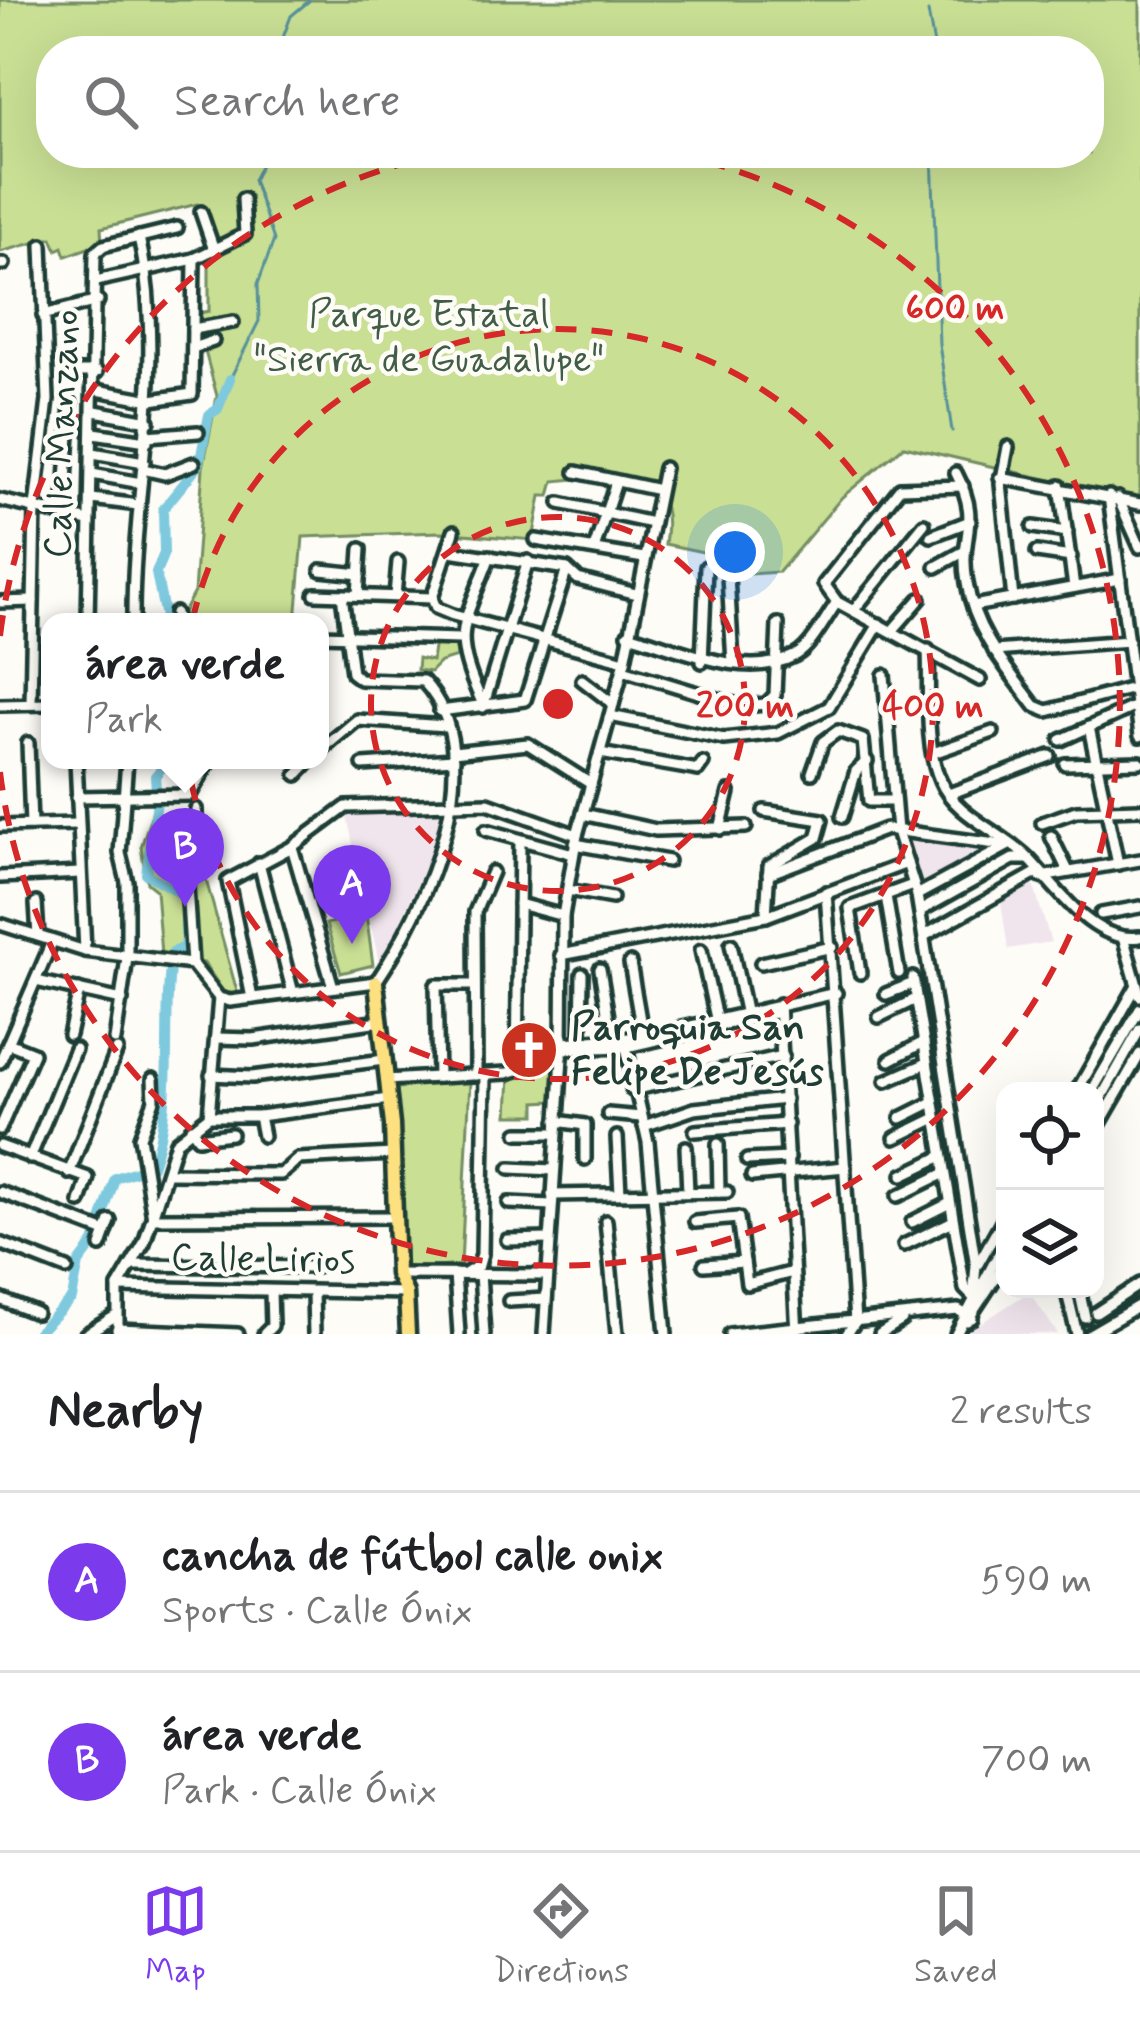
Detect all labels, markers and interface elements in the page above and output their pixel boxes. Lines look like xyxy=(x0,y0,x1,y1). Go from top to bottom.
search box xyxy=(36,36,1104,168)
icon: search xyxy=(78,69,144,135)
text: Search here xyxy=(174,73,401,132)
text: 600 m xyxy=(905,286,1005,333)
park label: Parque Estatal "Sierra de Guadalupe" xyxy=(254,290,604,386)
street label: Calle Manzano xyxy=(33,309,93,559)
your location xyxy=(705,522,765,582)
popup xyxy=(41,613,329,769)
text: área verde xyxy=(85,636,285,695)
centre of rings xyxy=(537,683,579,725)
text: 200 m xyxy=(696,684,794,731)
text: 400 m xyxy=(882,684,984,731)
text: Park xyxy=(85,695,163,746)
pin: B xyxy=(146,808,224,907)
pin: A xyxy=(313,845,391,944)
place label: Parroquia San Felipe De Jesús xyxy=(571,1003,825,1099)
church icon: Parroquia San Felipe De Jesús xyxy=(498,1019,560,1081)
map controls xyxy=(996,1082,1104,1298)
button: locate xyxy=(996,1082,1104,1190)
button: layers xyxy=(996,1190,1104,1298)
street label: Calle Lirios xyxy=(170,1233,356,1287)
text: Nearby xyxy=(48,1379,203,1445)
text: 2 results xyxy=(950,1387,1092,1438)
text: cancha de fútbol calle onix xyxy=(162,1527,663,1586)
text: A xyxy=(74,1556,100,1607)
text: 590 m xyxy=(980,1556,1092,1607)
text: Sports · Calle Ónix xyxy=(162,1586,472,1637)
text: área verde xyxy=(162,1707,362,1766)
text: B xyxy=(75,1736,99,1787)
text: 700 m xyxy=(981,1736,1092,1787)
text: Park · Calle Ónix xyxy=(162,1766,437,1817)
tab: Map xyxy=(142,1878,208,1994)
tab: Directions xyxy=(493,1878,629,1994)
tab: Saved xyxy=(914,1878,998,1994)

